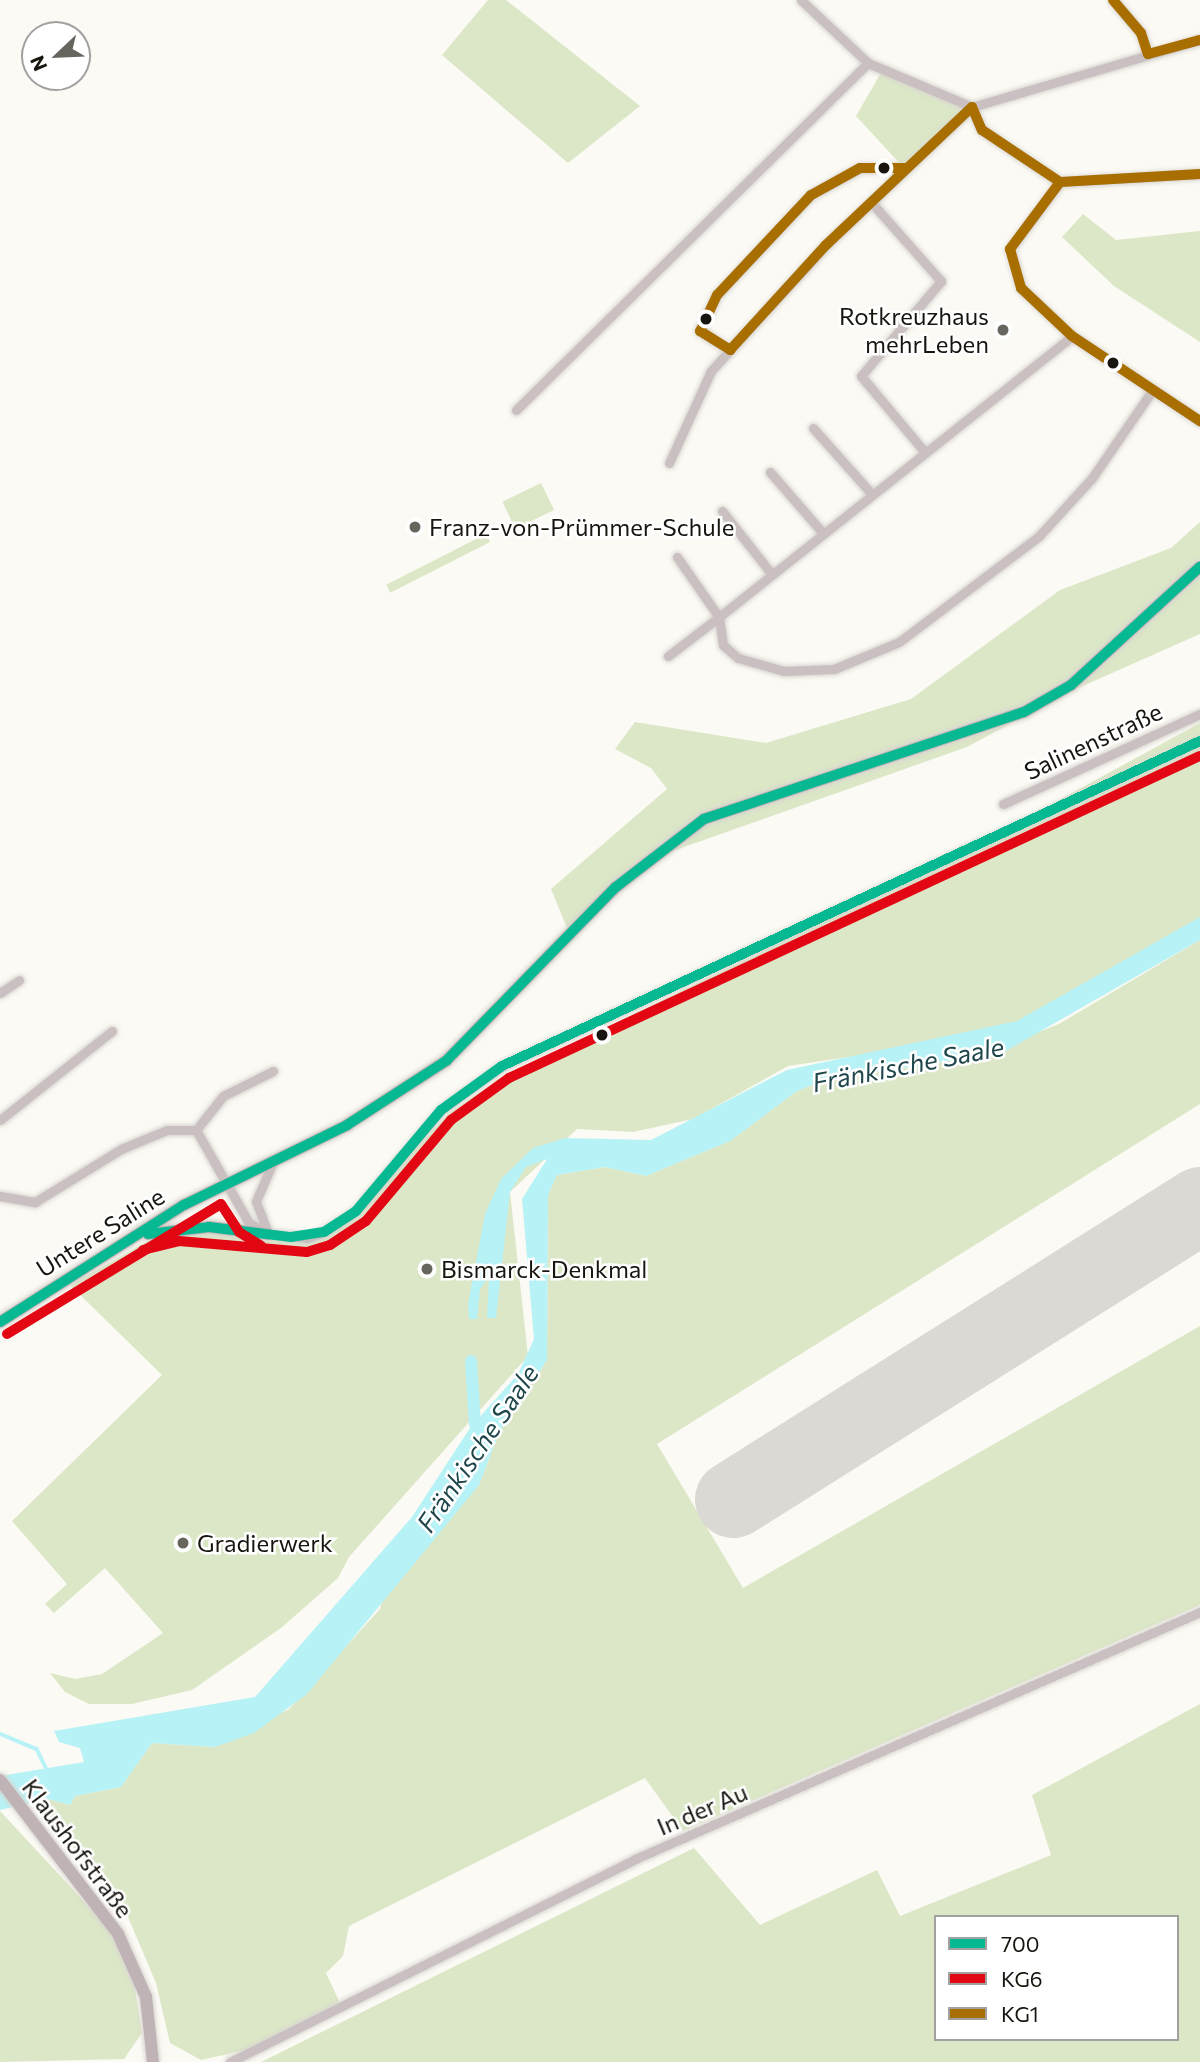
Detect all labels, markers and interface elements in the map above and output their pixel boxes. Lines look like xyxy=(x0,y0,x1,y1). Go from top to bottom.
north arrow xyxy=(21,21,91,91)
text: N xyxy=(25,53,51,75)
unlabelled marker xyxy=(877,161,891,175)
place label: Rotkreuzhaus mehrLeben xyxy=(839,302,989,358)
unlabelled marker xyxy=(699,312,713,326)
marker: Rotkreuzhaus mehrLeben xyxy=(995,322,1011,338)
unlabelled marker xyxy=(1106,356,1120,370)
place label: Franz-von-Prümmer-Schule xyxy=(429,513,734,541)
marker: Franz-von-Prümmer-Schule xyxy=(407,519,423,535)
street label: Salinenstraße xyxy=(1019,696,1167,786)
unlabelled marker xyxy=(595,1028,609,1042)
water label: Fränkische Saale xyxy=(809,1030,1007,1098)
street label: Untere Saline xyxy=(31,1181,169,1283)
place label: Bismarck-Denkmal xyxy=(441,1255,647,1283)
marker: Bismarck-Denkmal xyxy=(419,1261,435,1277)
water label: Fränkische Saale xyxy=(410,1359,544,1537)
place label: Gradierwerk xyxy=(197,1529,333,1557)
marker: Gradierwerk xyxy=(175,1535,191,1551)
street label: Klaushofstraße xyxy=(17,1773,139,1923)
street label: In der Au xyxy=(652,1777,752,1841)
legend xyxy=(934,1915,1179,2041)
text: 700 xyxy=(1001,1931,1039,1956)
text: KG6 xyxy=(1001,1966,1043,1991)
text: KG1 xyxy=(1001,2001,1039,2026)

